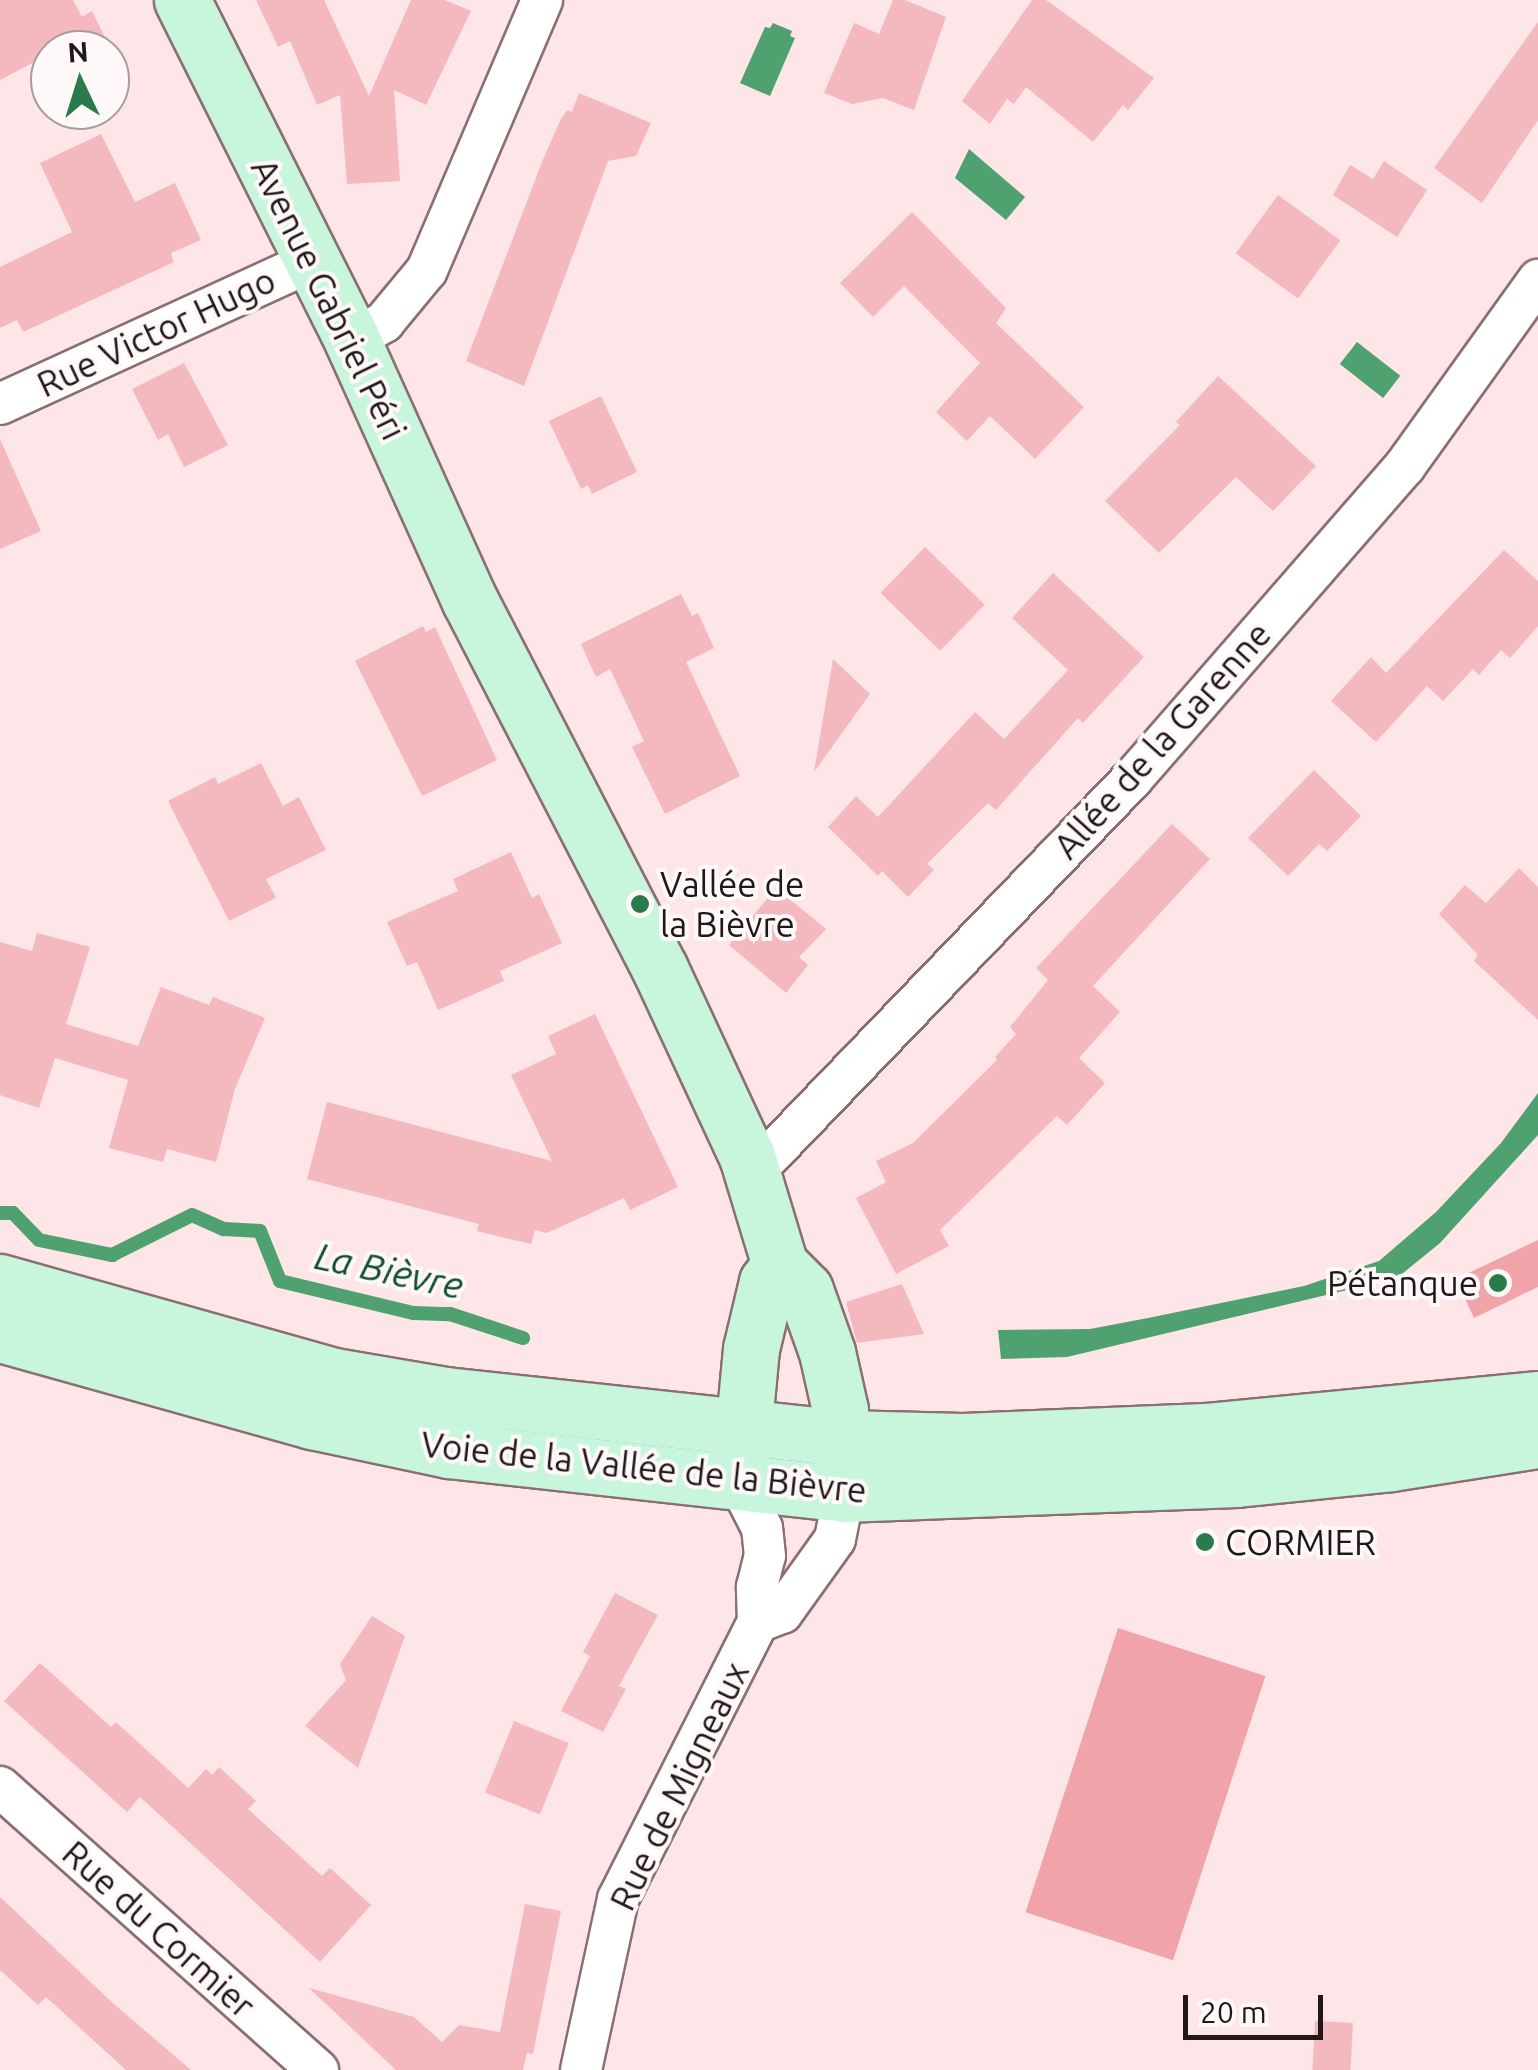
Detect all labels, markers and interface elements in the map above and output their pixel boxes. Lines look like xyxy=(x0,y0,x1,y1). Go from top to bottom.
north arrow xyxy=(30,30,130,130)
text: N xyxy=(67,35,90,68)
street label: Avenue Gabriel Péri xyxy=(243,152,415,446)
street label: Rue Victor Hugo xyxy=(30,259,282,405)
street label: Allée de la Garenne xyxy=(1045,613,1279,867)
place label: Vallée de la Bièvre xyxy=(660,863,804,945)
marker: Vallée de la Bièvre xyxy=(629,893,651,915)
water label: La Bièvre xyxy=(311,1233,467,1309)
place label: Pétanque xyxy=(1327,1262,1478,1304)
marker: Pétanque xyxy=(1487,1272,1509,1294)
street label: Voie de la Vallée de la Bièvre xyxy=(419,1423,869,1511)
place label: CORMIER xyxy=(1225,1521,1376,1563)
marker: CORMIER xyxy=(1194,1531,1216,1553)
street label: Rue de Migneaux xyxy=(601,1655,757,1917)
street label: Rue du Cormier xyxy=(54,1832,264,2026)
scale bar xyxy=(1188,1975,1328,2037)
text: 20 m xyxy=(1200,1995,1267,2029)

